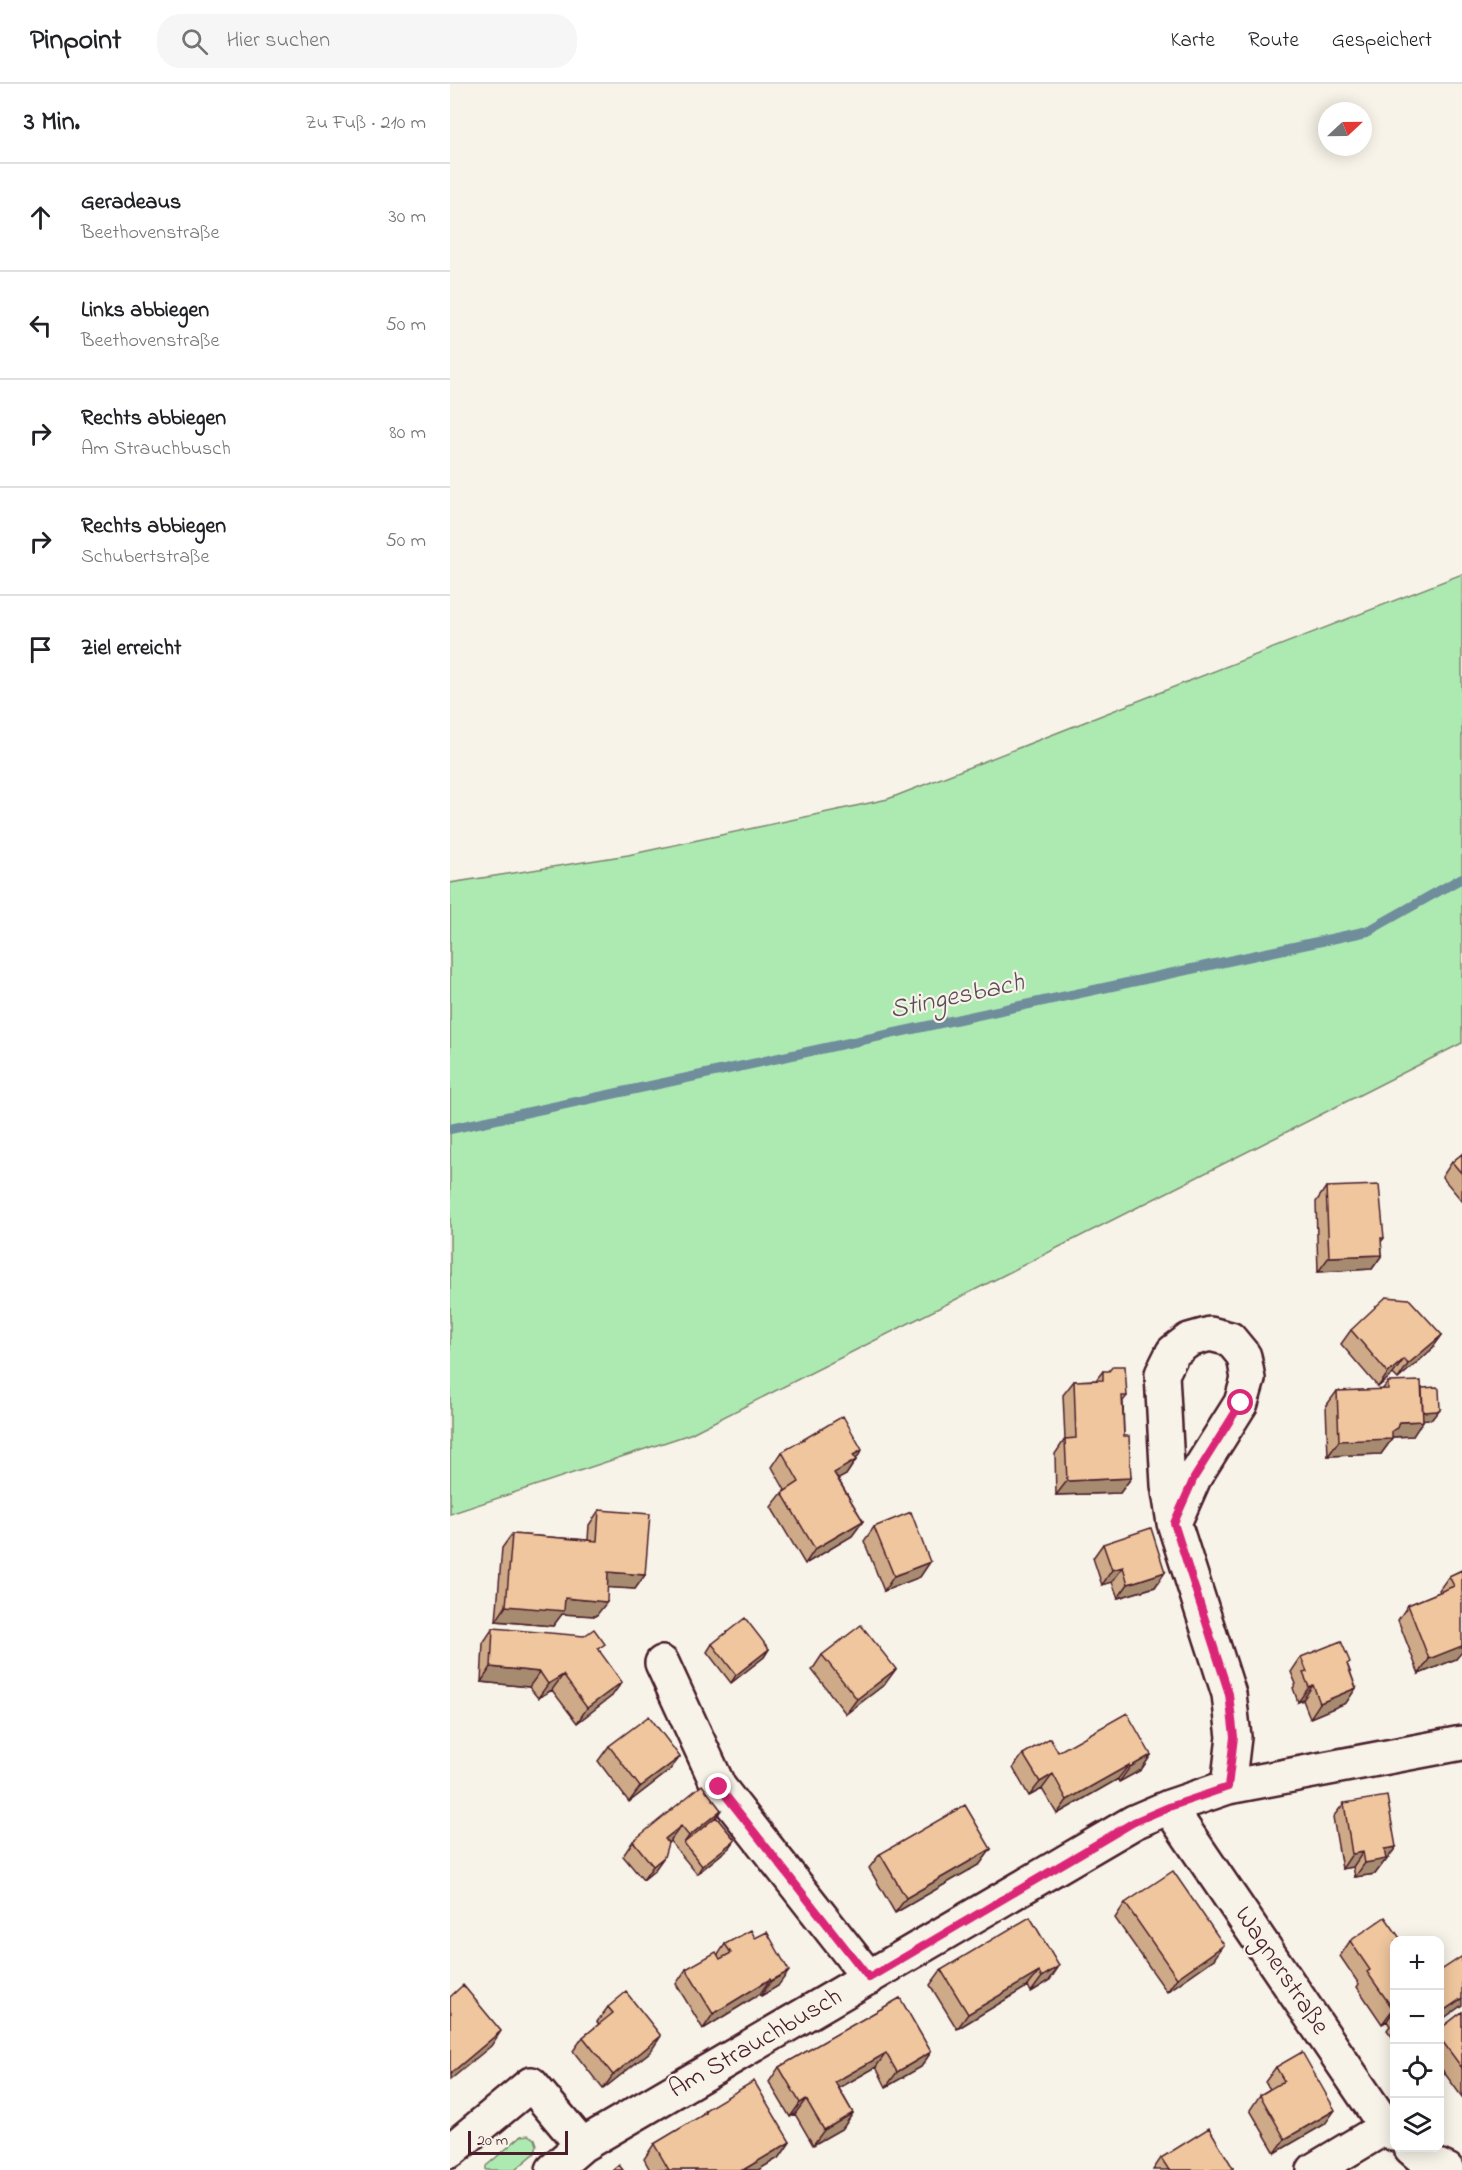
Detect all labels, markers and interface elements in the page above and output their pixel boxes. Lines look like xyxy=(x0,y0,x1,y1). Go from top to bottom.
search box xyxy=(157,14,577,68)
text: Pinpoint xyxy=(30,21,121,62)
icon: search xyxy=(178,25,211,58)
text: Hier suchen xyxy=(226,25,330,57)
text: Karte xyxy=(1170,26,1215,56)
text: Route xyxy=(1248,26,1299,56)
text: Gespeichert xyxy=(1332,26,1432,56)
north arrow xyxy=(1318,102,1372,156)
text: 3 Min. xyxy=(24,104,80,142)
text: Zu Fuß · 210 m xyxy=(305,109,426,138)
text: Geradeaus xyxy=(81,187,181,219)
icon: ahead xyxy=(24,201,57,234)
text: 30 m xyxy=(389,203,426,232)
text: Beethovenstraße xyxy=(81,219,219,248)
text: Links abbiegen xyxy=(81,295,209,327)
icon: left xyxy=(24,309,57,342)
text: 50 m xyxy=(385,311,426,340)
text: Beethovenstraße xyxy=(81,327,219,356)
text: Rechts abbiegen xyxy=(81,403,226,435)
icon: right xyxy=(24,417,57,450)
text: 80 m xyxy=(389,419,426,448)
text: Am Strauchbusch xyxy=(81,435,231,464)
text: Rechts abbiegen xyxy=(81,511,226,543)
icon: right xyxy=(24,525,57,558)
text: 50 m xyxy=(385,527,426,556)
text: Schubertstraße xyxy=(81,543,209,572)
icon: arrive xyxy=(24,633,57,666)
text: Ziel erreicht xyxy=(81,633,181,665)
water label: Stingesbach xyxy=(886,964,1029,1031)
route start xyxy=(1227,1389,1253,1415)
route end xyxy=(705,1773,731,1799)
street label: Wagnerstraße xyxy=(1224,1899,1338,2043)
map controls xyxy=(1390,1936,1444,2152)
button: + xyxy=(1390,1936,1444,1990)
street label: Am Strauchbusch xyxy=(662,1979,850,2109)
button: − xyxy=(1390,1990,1444,2044)
button: locate xyxy=(1390,2044,1444,2098)
button: layers xyxy=(1390,2098,1444,2152)
scale bar xyxy=(468,2128,568,2156)
text: 20 m xyxy=(477,2129,508,2153)

